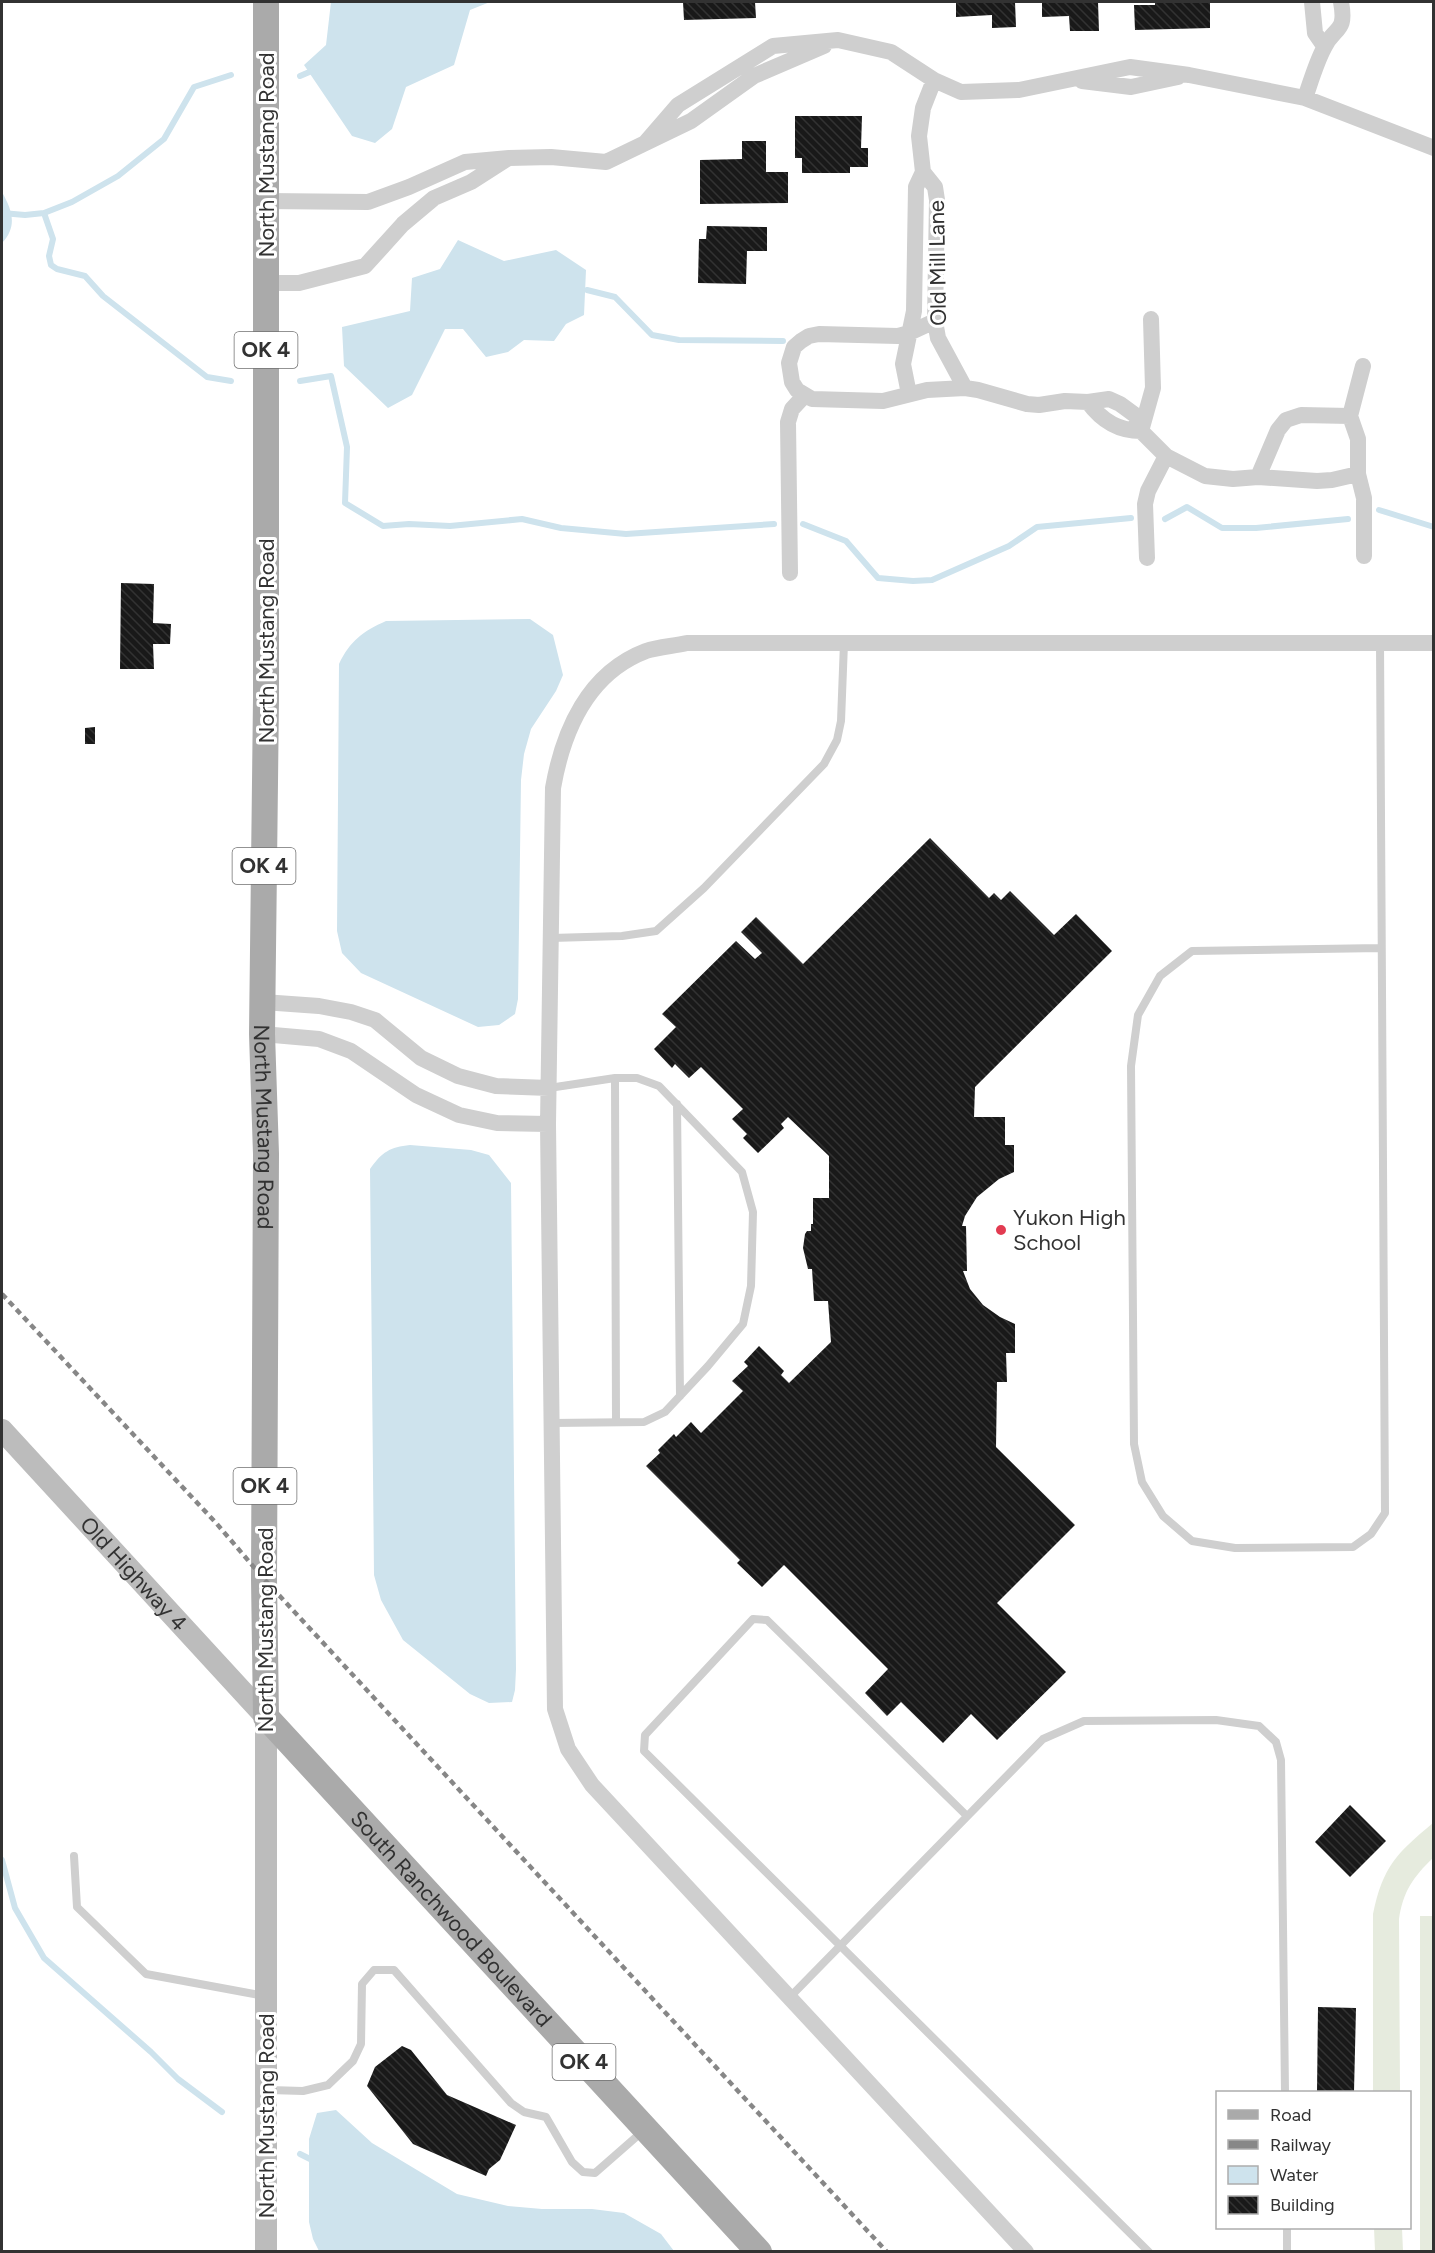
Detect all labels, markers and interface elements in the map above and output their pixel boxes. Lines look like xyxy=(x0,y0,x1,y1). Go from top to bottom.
street label: North Mustang Road xyxy=(253,52,280,258)
street label: Old Mill Lane xyxy=(923,200,952,326)
road number: OK 4 xyxy=(234,332,298,368)
street label: North Mustang Road xyxy=(253,538,280,744)
road number: OK 4 xyxy=(232,848,296,884)
street label: North Mustang Road xyxy=(248,1024,279,1230)
place label: Yukon High School xyxy=(1013,1204,1126,1256)
marker: Yukon High School xyxy=(994,1223,1008,1237)
road number: OK 4 xyxy=(234,1468,296,1504)
street label: Old Highway 4 xyxy=(74,1511,193,1637)
street label: North Mustang Road xyxy=(252,1527,279,1733)
street label: South Ranchwood Boulevard xyxy=(345,1805,558,2033)
street label: North Mustang Road xyxy=(253,2013,280,2219)
road number: OK 4 xyxy=(552,2044,616,2080)
legend xyxy=(1216,2091,1411,2229)
text: Road xyxy=(1270,2104,1311,2126)
text: Railway xyxy=(1270,2134,1332,2156)
text: Water xyxy=(1270,2164,1318,2186)
text: Building xyxy=(1270,2194,1335,2216)

